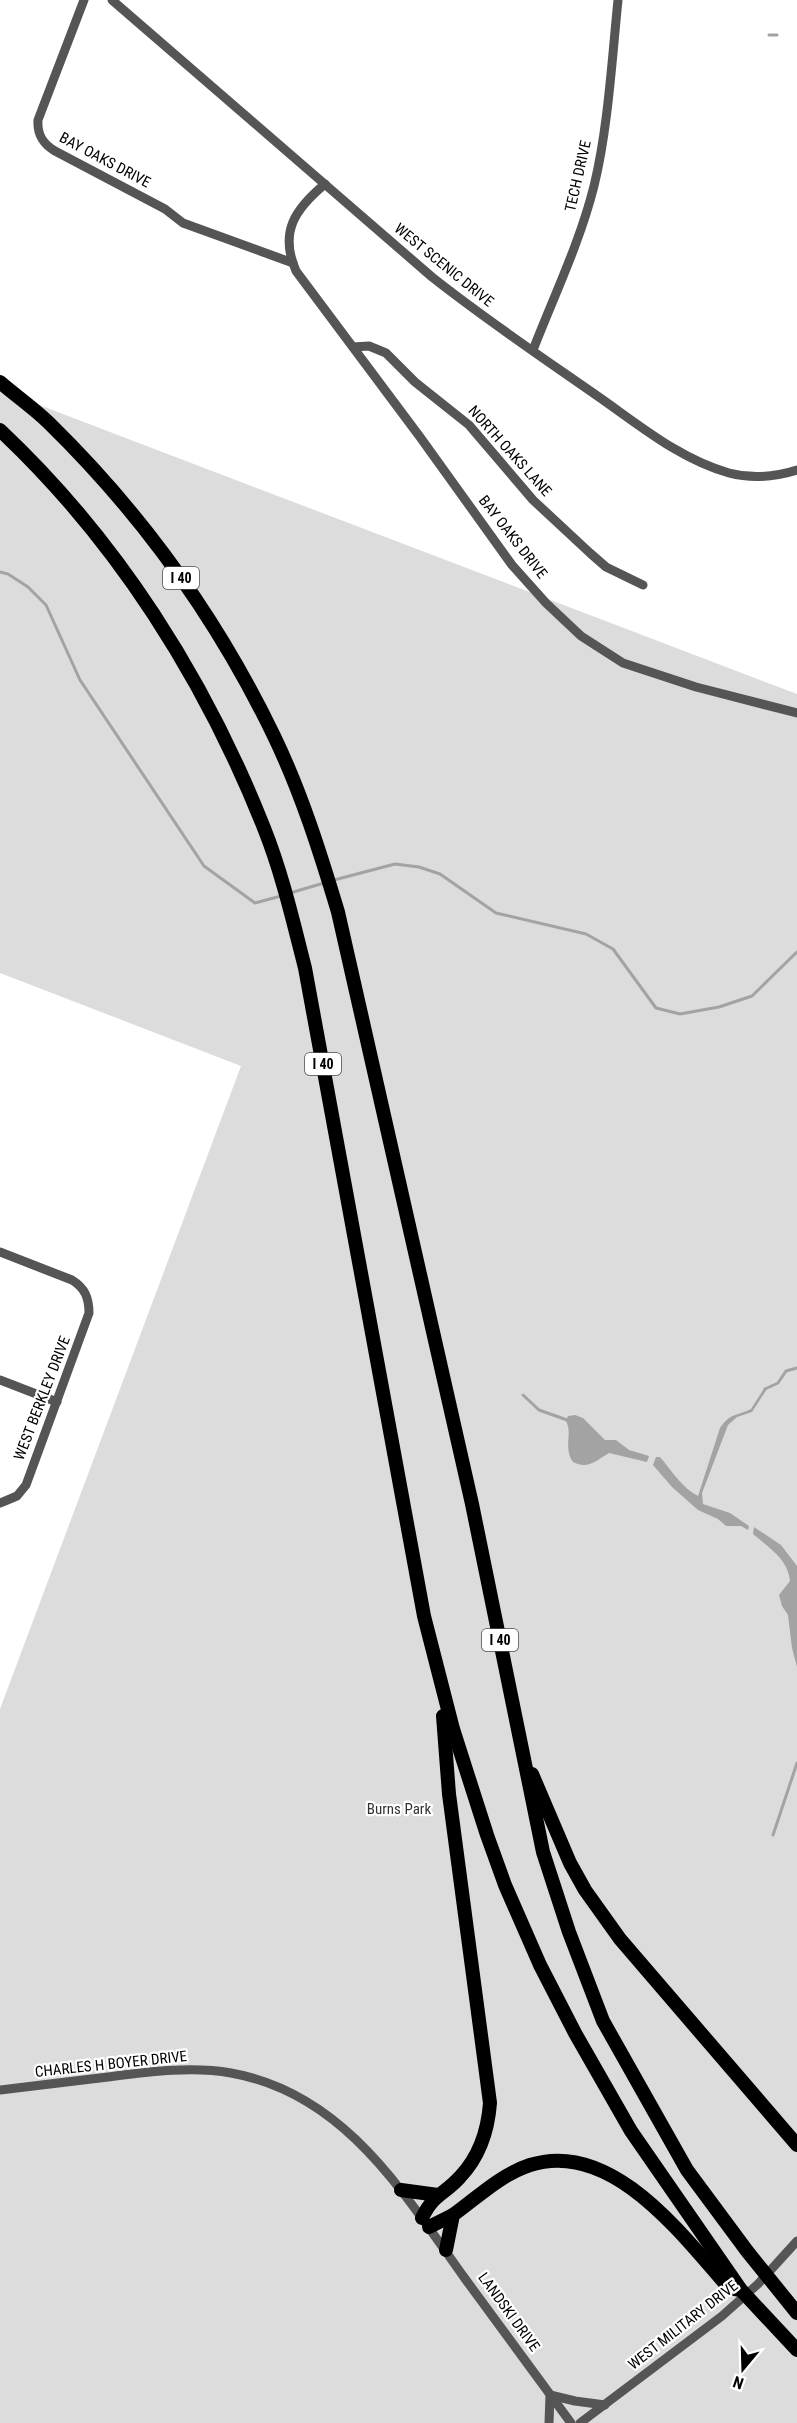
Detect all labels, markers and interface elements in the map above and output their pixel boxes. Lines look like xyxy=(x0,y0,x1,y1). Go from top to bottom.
street label: BAY OAKS DRIVE xyxy=(56,128,154,192)
street label: TECH DRIVE xyxy=(561,139,595,213)
street label: WEST SCENIC DRIVE xyxy=(391,219,497,311)
street label: NORTH OAKS LANE xyxy=(465,402,555,500)
street label: BAY OAKS DRIVE xyxy=(475,492,551,582)
road number: I 40 xyxy=(163,567,199,589)
road number: I 40 xyxy=(305,1053,341,1075)
street label: WEST BERKLEY DRIVE xyxy=(10,1333,74,1463)
road number: I 40 xyxy=(482,1629,518,1651)
park label: Burns Park xyxy=(367,1800,431,1818)
street label: CHARLES H BOYER DRIVE xyxy=(34,2047,188,2081)
street label: LANDSKI DRIVE xyxy=(474,2269,544,2355)
street label: WEST MILITARY DRIVE xyxy=(625,2277,741,2373)
north arrow xyxy=(713,2339,773,2399)
text: N xyxy=(731,2372,746,2393)

